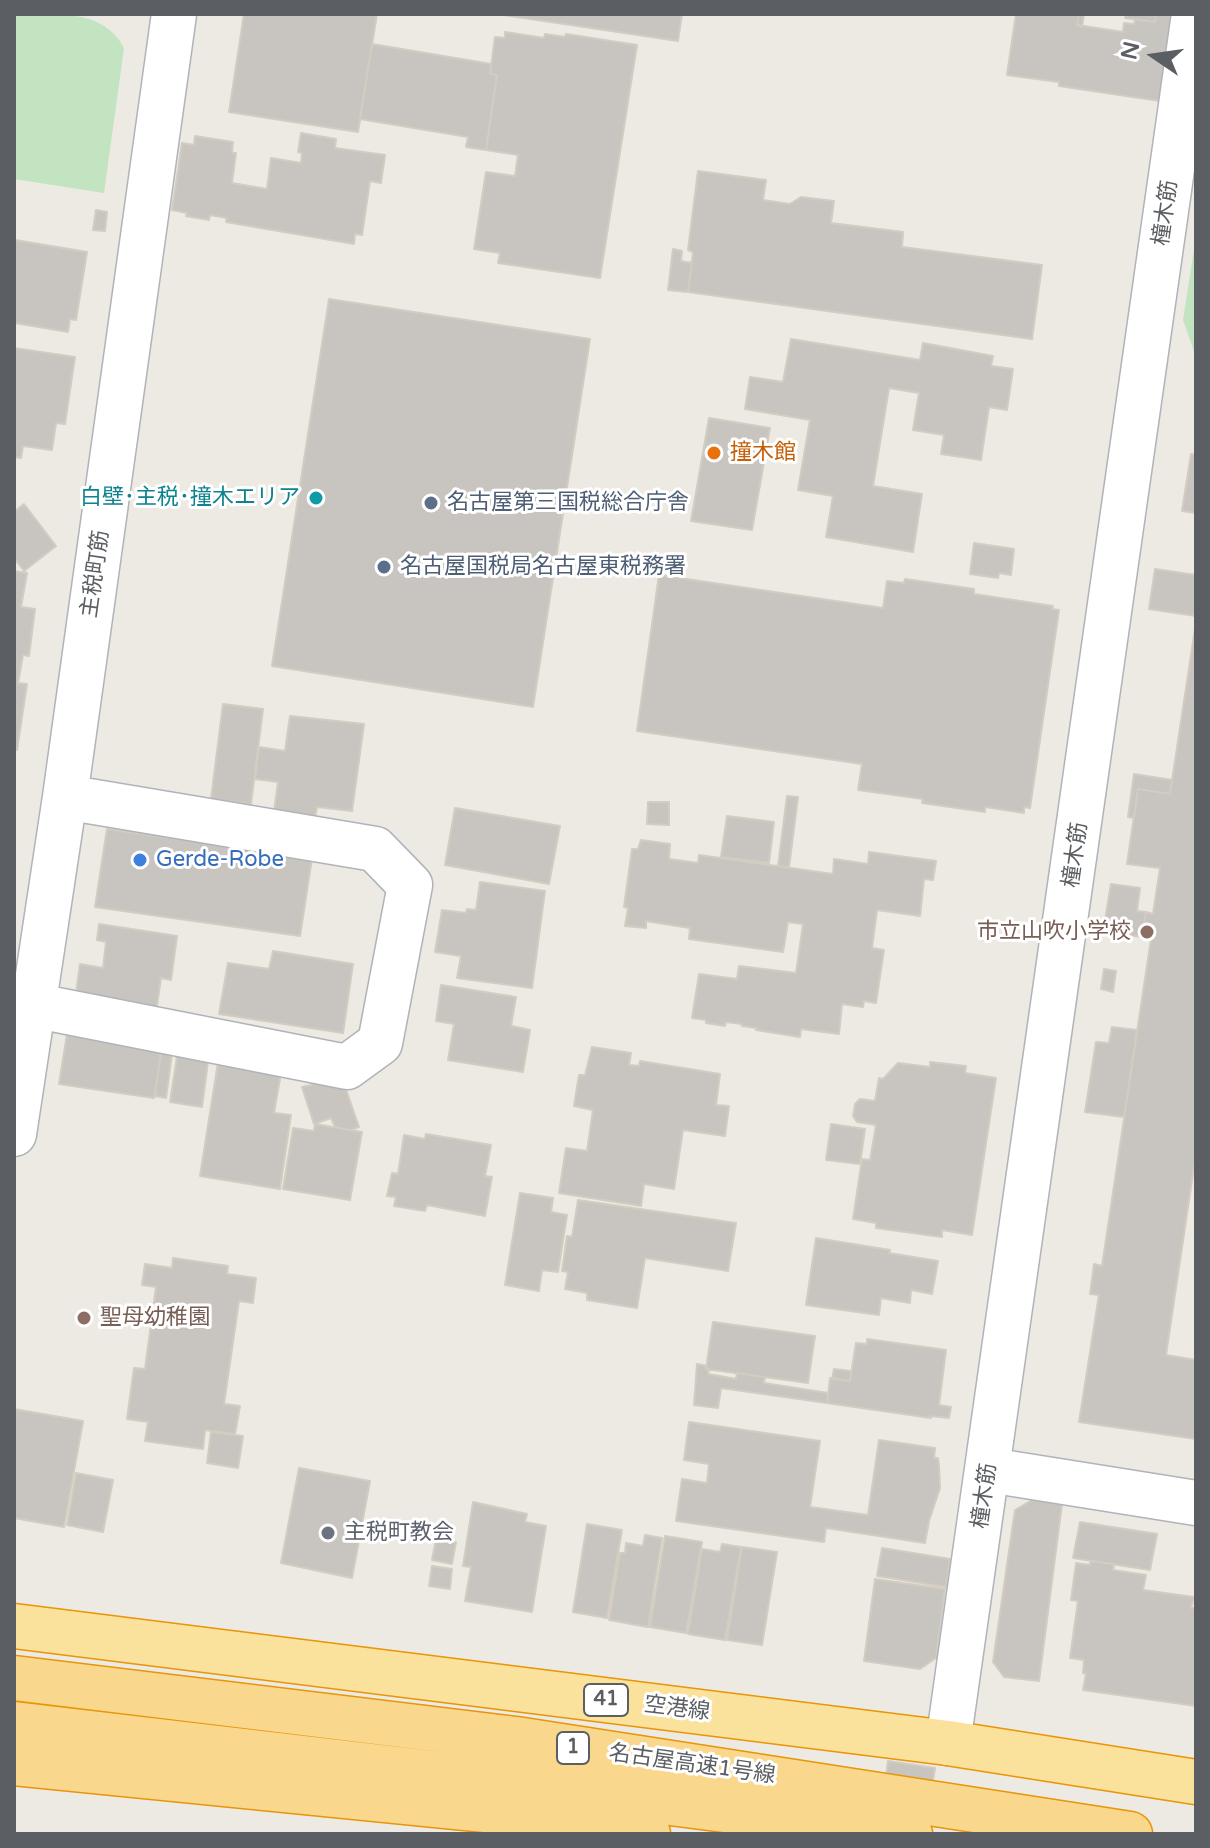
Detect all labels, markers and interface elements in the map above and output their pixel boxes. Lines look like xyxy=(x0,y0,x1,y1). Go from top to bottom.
north arrow xyxy=(1114,16,1194,96)
text: N xyxy=(1116,39,1145,62)
street label: 橦木筋 xyxy=(1148,178,1184,248)
place label: 撞木館 xyxy=(730,440,796,466)
marker: 撞木館 xyxy=(705,444,723,462)
place label: 白壁･主税･撞木エリア xyxy=(80,485,300,511)
marker: 白壁･主税･撞木エリア xyxy=(307,489,325,507)
place label: 名古屋第三国税総合庁舎 xyxy=(447,490,689,516)
marker: 名古屋第三国税総合庁舎 xyxy=(422,494,440,512)
street label: 主税町筋 xyxy=(77,529,115,619)
place label: 名古屋国税局名古屋東税務署 xyxy=(400,554,686,580)
marker: 名古屋国税局名古屋東税務署 xyxy=(375,558,393,576)
street label: 橦木筋 xyxy=(1058,820,1094,890)
place label: Gerde-Robe xyxy=(156,847,284,873)
marker: Gerde-Robe xyxy=(131,851,149,869)
place label: 市立山吹小学校 xyxy=(977,919,1131,945)
marker: 市立山吹小学校 xyxy=(1138,923,1156,941)
place label: 聖母幼稚園 xyxy=(100,1305,210,1331)
marker: 聖母幼稚園 xyxy=(75,1309,93,1327)
street label: 橦木筋 xyxy=(967,1461,1003,1531)
place label: 主税町教会 xyxy=(344,1520,454,1546)
marker: 主税町教会 xyxy=(319,1524,337,1542)
road number: 41 xyxy=(584,1684,628,1716)
street label: 空港線 xyxy=(643,1692,711,1726)
road number: 1 xyxy=(557,1732,589,1764)
street label: 名古屋高速1号線 xyxy=(607,1740,777,1790)

